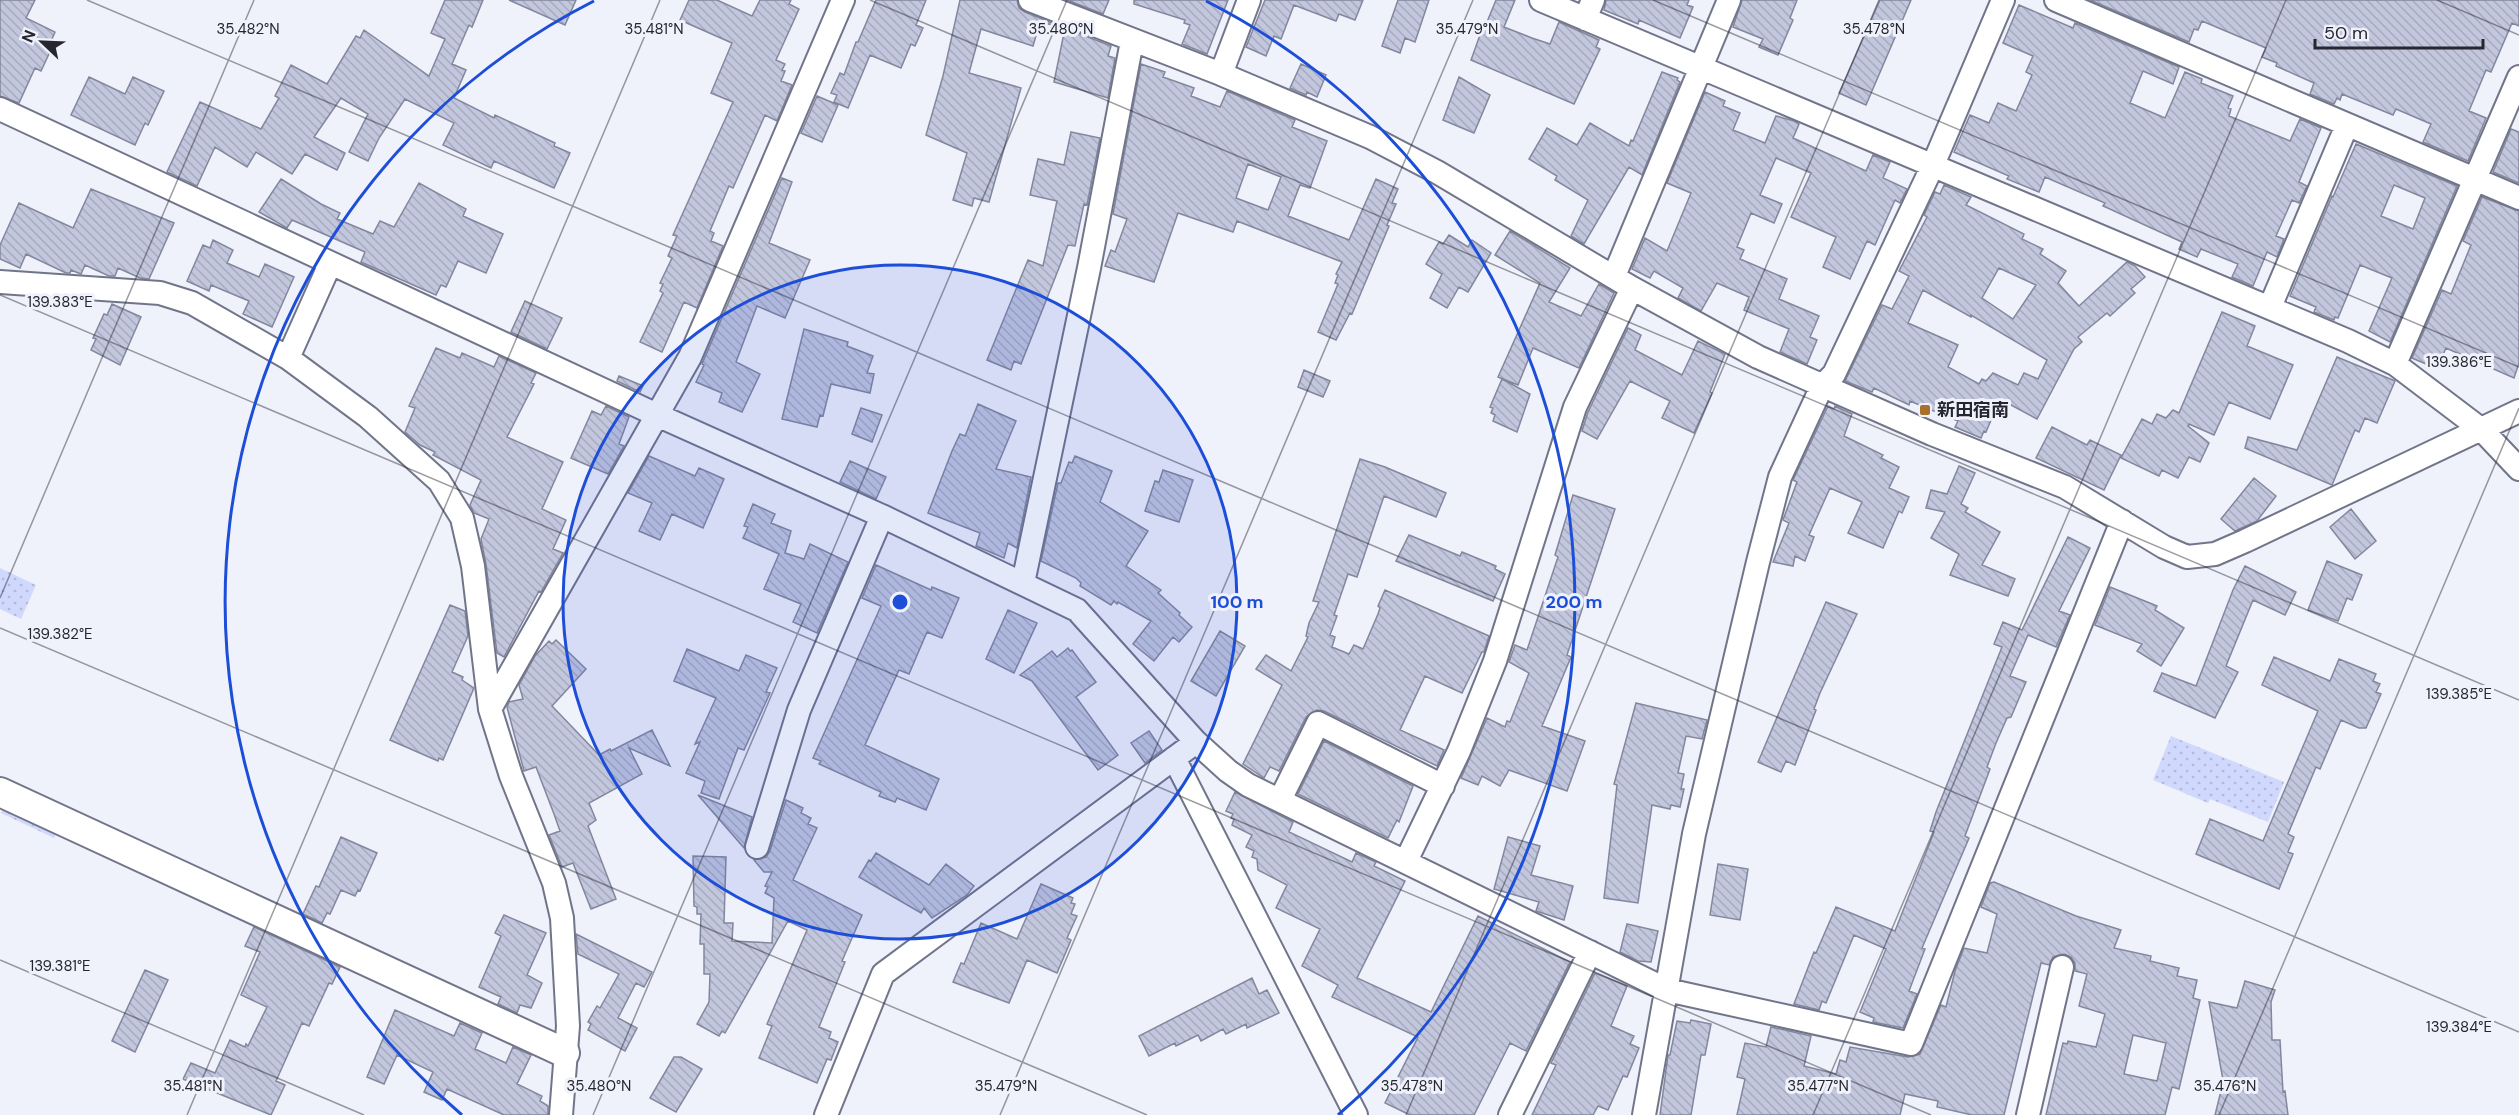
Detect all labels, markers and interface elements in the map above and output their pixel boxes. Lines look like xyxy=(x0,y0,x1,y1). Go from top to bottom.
north arrow xyxy=(12,12,72,72)
scale bar xyxy=(2315,12,2483,50)
text: 35.482°N xyxy=(216,19,280,39)
text: 35.481°N xyxy=(624,19,684,39)
text: 35.480°N xyxy=(1029,19,1093,39)
text: 35.479°N xyxy=(1436,19,1498,39)
text: 35.478°N xyxy=(1843,19,1905,39)
text: 50 m xyxy=(2324,21,2368,45)
text: N xyxy=(17,27,41,46)
text: 139.383°E xyxy=(27,292,93,312)
text: 139.386°E xyxy=(2426,352,2492,372)
place label: 新田宿南 xyxy=(1937,398,2009,422)
marker: 新田宿南 xyxy=(1918,403,1932,417)
text: 100 m xyxy=(1210,590,1264,614)
text: 200 m xyxy=(1546,590,1602,614)
centre of rings xyxy=(890,592,910,612)
text: 139.382°E xyxy=(27,624,93,644)
text: 139.385°E xyxy=(2426,684,2492,704)
text: 139.381°E xyxy=(29,956,91,976)
text: 139.384°E xyxy=(2426,1017,2492,1037)
text: 35.481°N xyxy=(163,1076,223,1096)
text: 35.480°N xyxy=(567,1076,631,1096)
text: 35.479°N xyxy=(975,1076,1037,1096)
text: 35.478°N xyxy=(1381,1076,1443,1096)
text: 35.477°N xyxy=(1787,1076,1849,1096)
text: 35.476°N xyxy=(2194,1076,2256,1096)

